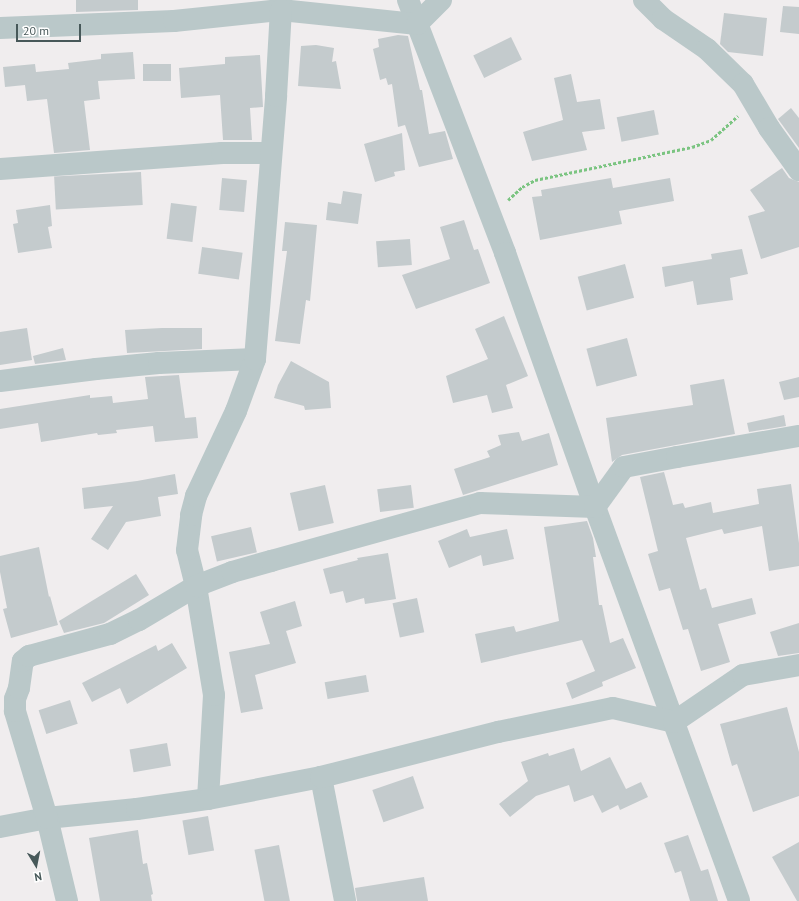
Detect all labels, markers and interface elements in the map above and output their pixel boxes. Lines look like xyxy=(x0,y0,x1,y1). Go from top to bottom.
scale bar xyxy=(18,16,83,42)
text: 20 m xyxy=(23,23,49,38)
north arrow xyxy=(16,845,56,885)
text: N xyxy=(33,869,43,884)

